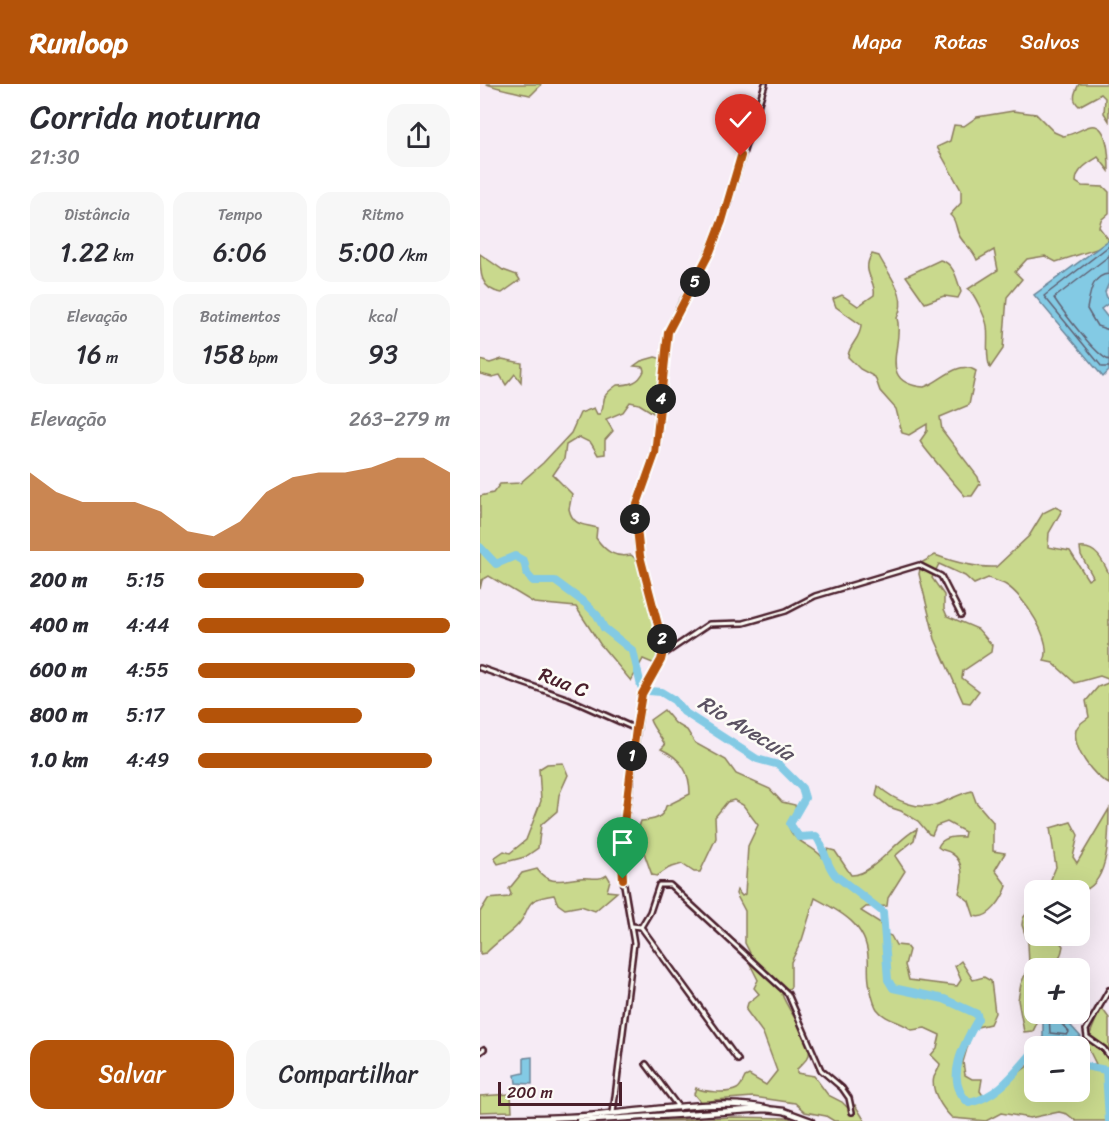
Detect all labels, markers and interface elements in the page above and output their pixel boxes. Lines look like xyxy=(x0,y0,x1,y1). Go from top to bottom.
text: Runloop xyxy=(30,18,128,67)
text: Mapa xyxy=(852,23,901,61)
text: Rotas xyxy=(934,23,987,61)
text: Salvos xyxy=(1020,23,1079,61)
text: Corrida noturna xyxy=(30,88,261,146)
pin xyxy=(715,94,766,156)
icon: check xyxy=(724,103,757,136)
button: share xyxy=(387,104,450,167)
text: 21:30 xyxy=(30,140,80,175)
text: Distância xyxy=(64,200,130,229)
text: Tempo xyxy=(218,200,262,229)
text: Ritmo xyxy=(362,200,404,229)
text: 1.22 xyxy=(60,229,109,275)
text: 6:06 xyxy=(213,229,267,275)
text: 5:00 xyxy=(338,229,395,275)
text: km xyxy=(109,241,134,270)
text: /km xyxy=(395,241,428,270)
pin: 5 xyxy=(680,267,710,297)
text: 5 xyxy=(690,267,700,296)
text: Elevação xyxy=(66,302,128,331)
text: Batimentos xyxy=(200,302,280,331)
text: kcal xyxy=(368,302,398,331)
text: 16 xyxy=(76,331,102,377)
text: 158 xyxy=(202,331,245,377)
text: 93 xyxy=(368,331,398,377)
text: m xyxy=(102,343,118,372)
text: bpm xyxy=(245,343,278,372)
pin: 4 xyxy=(646,384,676,414)
text: 4 xyxy=(656,384,666,413)
text: Elevação xyxy=(30,402,106,437)
text: 263–279 m xyxy=(349,402,450,437)
pin: 3 xyxy=(620,504,650,534)
text: 3 xyxy=(631,504,639,533)
text: 200 m xyxy=(30,563,87,598)
text: 5:15 xyxy=(126,563,165,598)
text: 400 m xyxy=(30,608,88,643)
text: 4:44 xyxy=(126,608,170,643)
pin: 2 xyxy=(647,624,677,654)
text: 2 xyxy=(657,624,667,653)
text: 600 m xyxy=(30,653,87,688)
text: 4:55 xyxy=(126,653,169,688)
street label: Rua C xyxy=(534,657,594,708)
water label: Rio Avecuía xyxy=(691,684,803,773)
text: 800 m xyxy=(30,698,88,733)
text: 5:17 xyxy=(126,698,164,733)
pin: 1 xyxy=(617,741,647,771)
text: 1 xyxy=(629,741,635,770)
text: 1.0 km xyxy=(30,743,88,778)
text: 4:49 xyxy=(126,743,169,778)
pin xyxy=(597,817,648,879)
icon: arrive xyxy=(606,826,639,859)
map controls xyxy=(1024,880,1090,1102)
button: layers xyxy=(1024,880,1090,946)
button: + xyxy=(1024,958,1090,1024)
button: − xyxy=(1024,1036,1090,1102)
button: Salvar xyxy=(30,1040,234,1109)
button: Compartilhar xyxy=(246,1040,450,1109)
text: 200 m xyxy=(507,1078,553,1107)
scale bar xyxy=(498,1079,622,1106)

